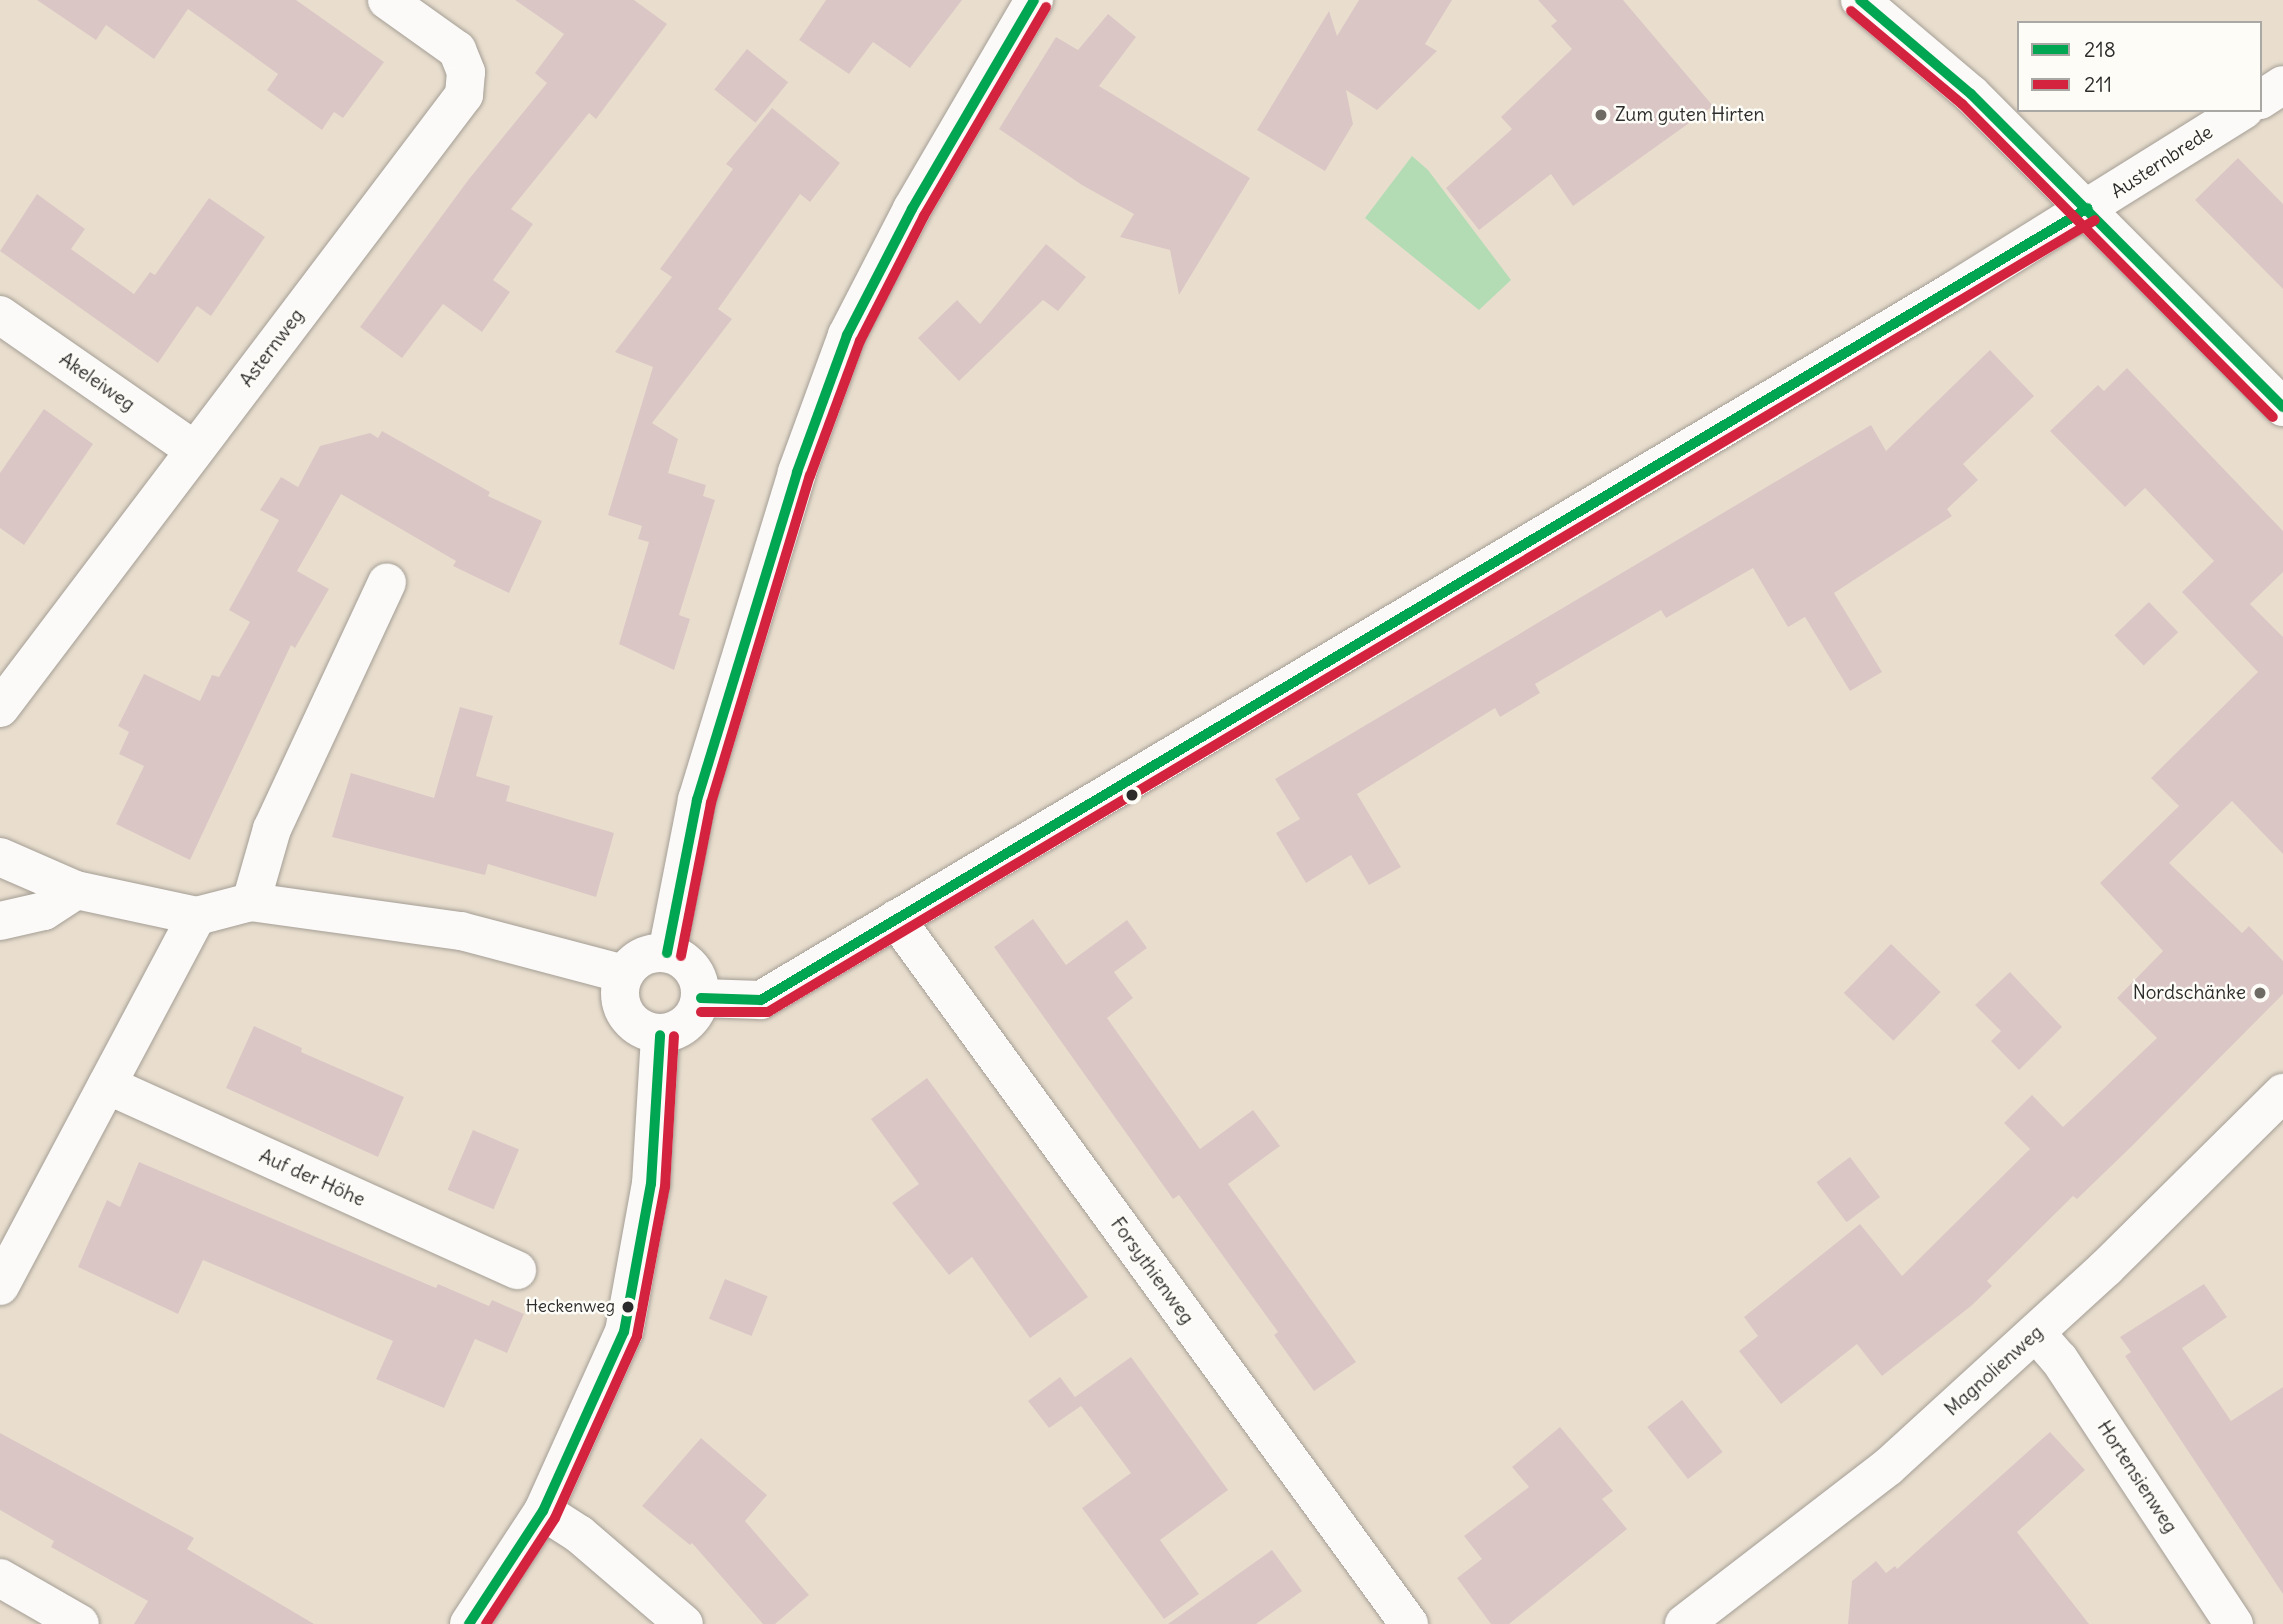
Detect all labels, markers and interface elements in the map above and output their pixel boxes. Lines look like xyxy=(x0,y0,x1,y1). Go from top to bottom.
legend xyxy=(2017,21,2262,112)
text: 218 xyxy=(2084,36,2116,63)
text: 211 xyxy=(2084,71,2112,98)
place label: Zum guten Hirten xyxy=(1615,104,1764,126)
marker: Zum guten Hirten xyxy=(1593,107,1609,123)
street label: Austernbrede xyxy=(2107,121,2217,203)
street label: Asternweg xyxy=(235,305,309,391)
street label: Akeleiweg xyxy=(55,348,139,416)
unlabelled marker xyxy=(1125,788,1139,802)
place label: Nordschänke xyxy=(2133,982,2246,1004)
marker: Nordschänke xyxy=(2252,985,2268,1001)
street label: Auf der Höhe xyxy=(256,1145,368,1211)
street label: Forsythienweg xyxy=(1106,1213,1198,1329)
place label: Heckenweg xyxy=(526,1297,615,1317)
marker: Heckenweg xyxy=(621,1300,635,1314)
street label: Magnolienweg xyxy=(1940,1321,2048,1421)
street label: Hortensienweg xyxy=(2092,1417,2182,1537)

